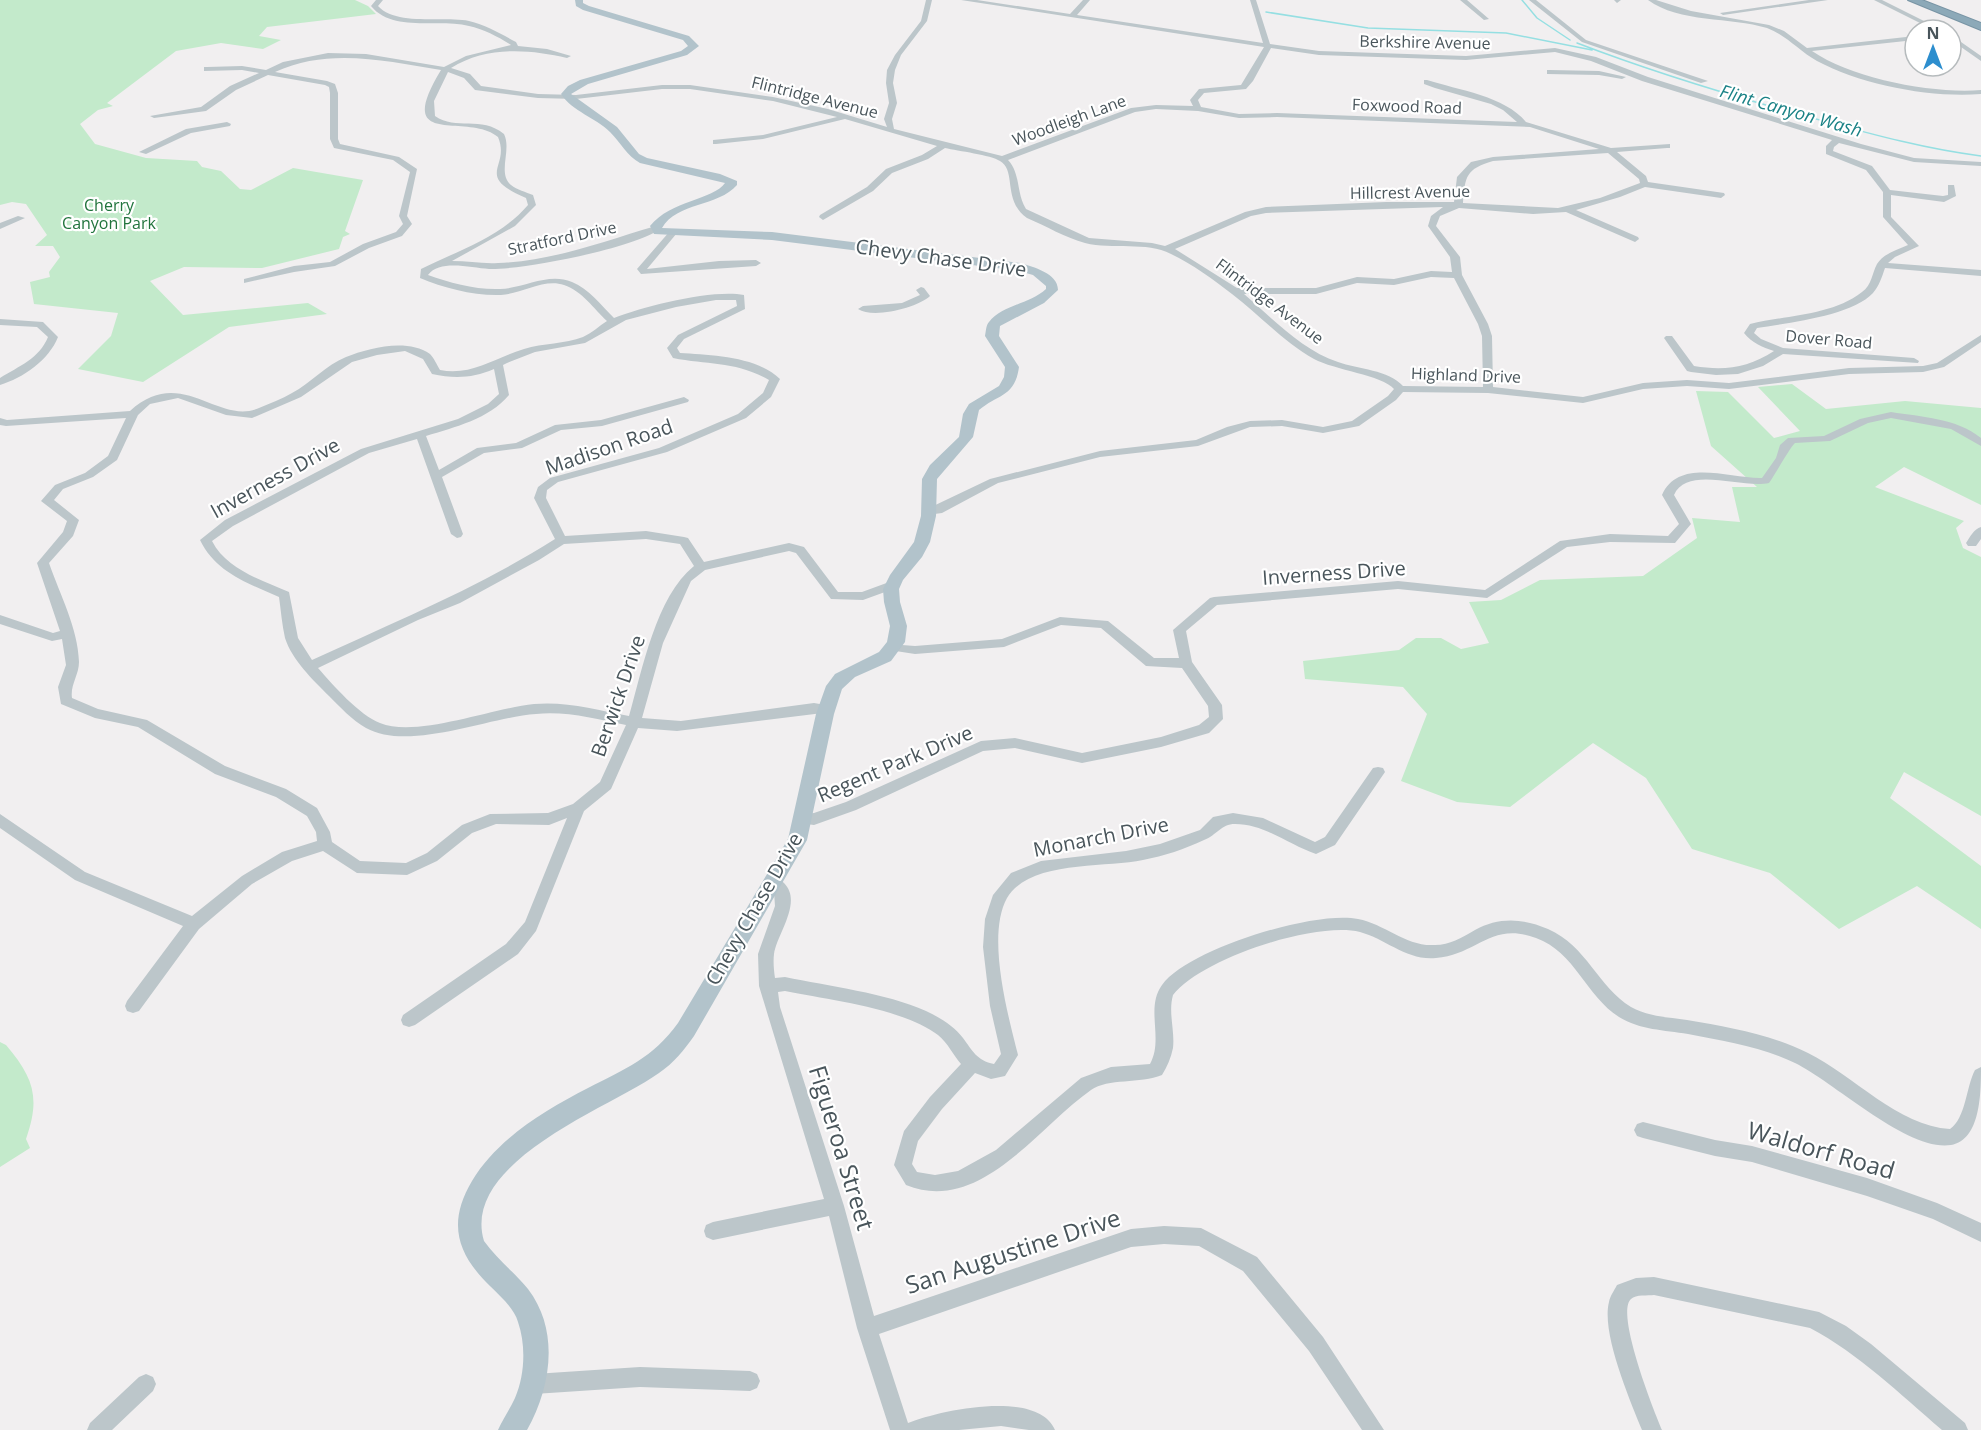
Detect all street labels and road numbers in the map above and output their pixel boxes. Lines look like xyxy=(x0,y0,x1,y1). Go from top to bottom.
street label: Berkshire Avenue xyxy=(1359,30,1491,54)
street label: Flintridge Avenue xyxy=(749,71,881,123)
street label: Woodleigh Lane xyxy=(1009,89,1129,151)
street label: Foxwood Road xyxy=(1352,93,1462,119)
street label: Hillcrest Avenue xyxy=(1350,180,1470,204)
street label: Stratford Drive xyxy=(506,216,618,260)
street label: Chevy Chase Drive xyxy=(854,232,1028,283)
street label: Flintridge Avenue xyxy=(1212,253,1328,349)
street label: Dover Road xyxy=(1785,324,1873,354)
street label: Highland Drive xyxy=(1411,362,1521,388)
street label: Madison Road xyxy=(541,412,676,481)
street label: Inverness Drive xyxy=(205,431,344,524)
street label: Inverness Drive xyxy=(1261,554,1407,591)
street label: Berwick Drive xyxy=(584,631,651,760)
street label: Regent Park Drive xyxy=(813,719,977,808)
street label: Monarch Drive xyxy=(1031,810,1171,863)
street label: Chevy Chase Drive xyxy=(699,827,808,990)
street label: Figueroa Street xyxy=(802,1061,883,1234)
street label: Waldorf Road xyxy=(1744,1113,1899,1186)
street label: San Augustine Drive xyxy=(901,1200,1124,1301)

